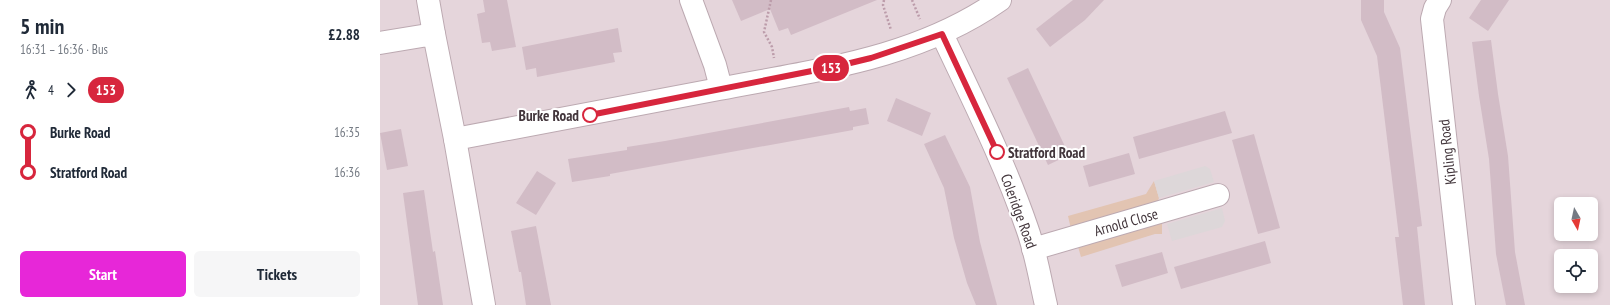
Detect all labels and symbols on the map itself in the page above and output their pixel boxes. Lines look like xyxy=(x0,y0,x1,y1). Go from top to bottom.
line badge: 153 xyxy=(808,55,854,81)
place label: Burke Road xyxy=(519,106,579,125)
marker: Burke Road xyxy=(582,107,598,123)
street label: Kipling Road xyxy=(1434,118,1460,186)
place label: Stratford Road xyxy=(1008,143,1086,162)
marker: Stratford Road xyxy=(989,144,1005,160)
street label: Coleridge Road xyxy=(997,171,1041,251)
north arrow xyxy=(1554,197,1598,241)
street label: Arnold Close xyxy=(1092,204,1160,240)

